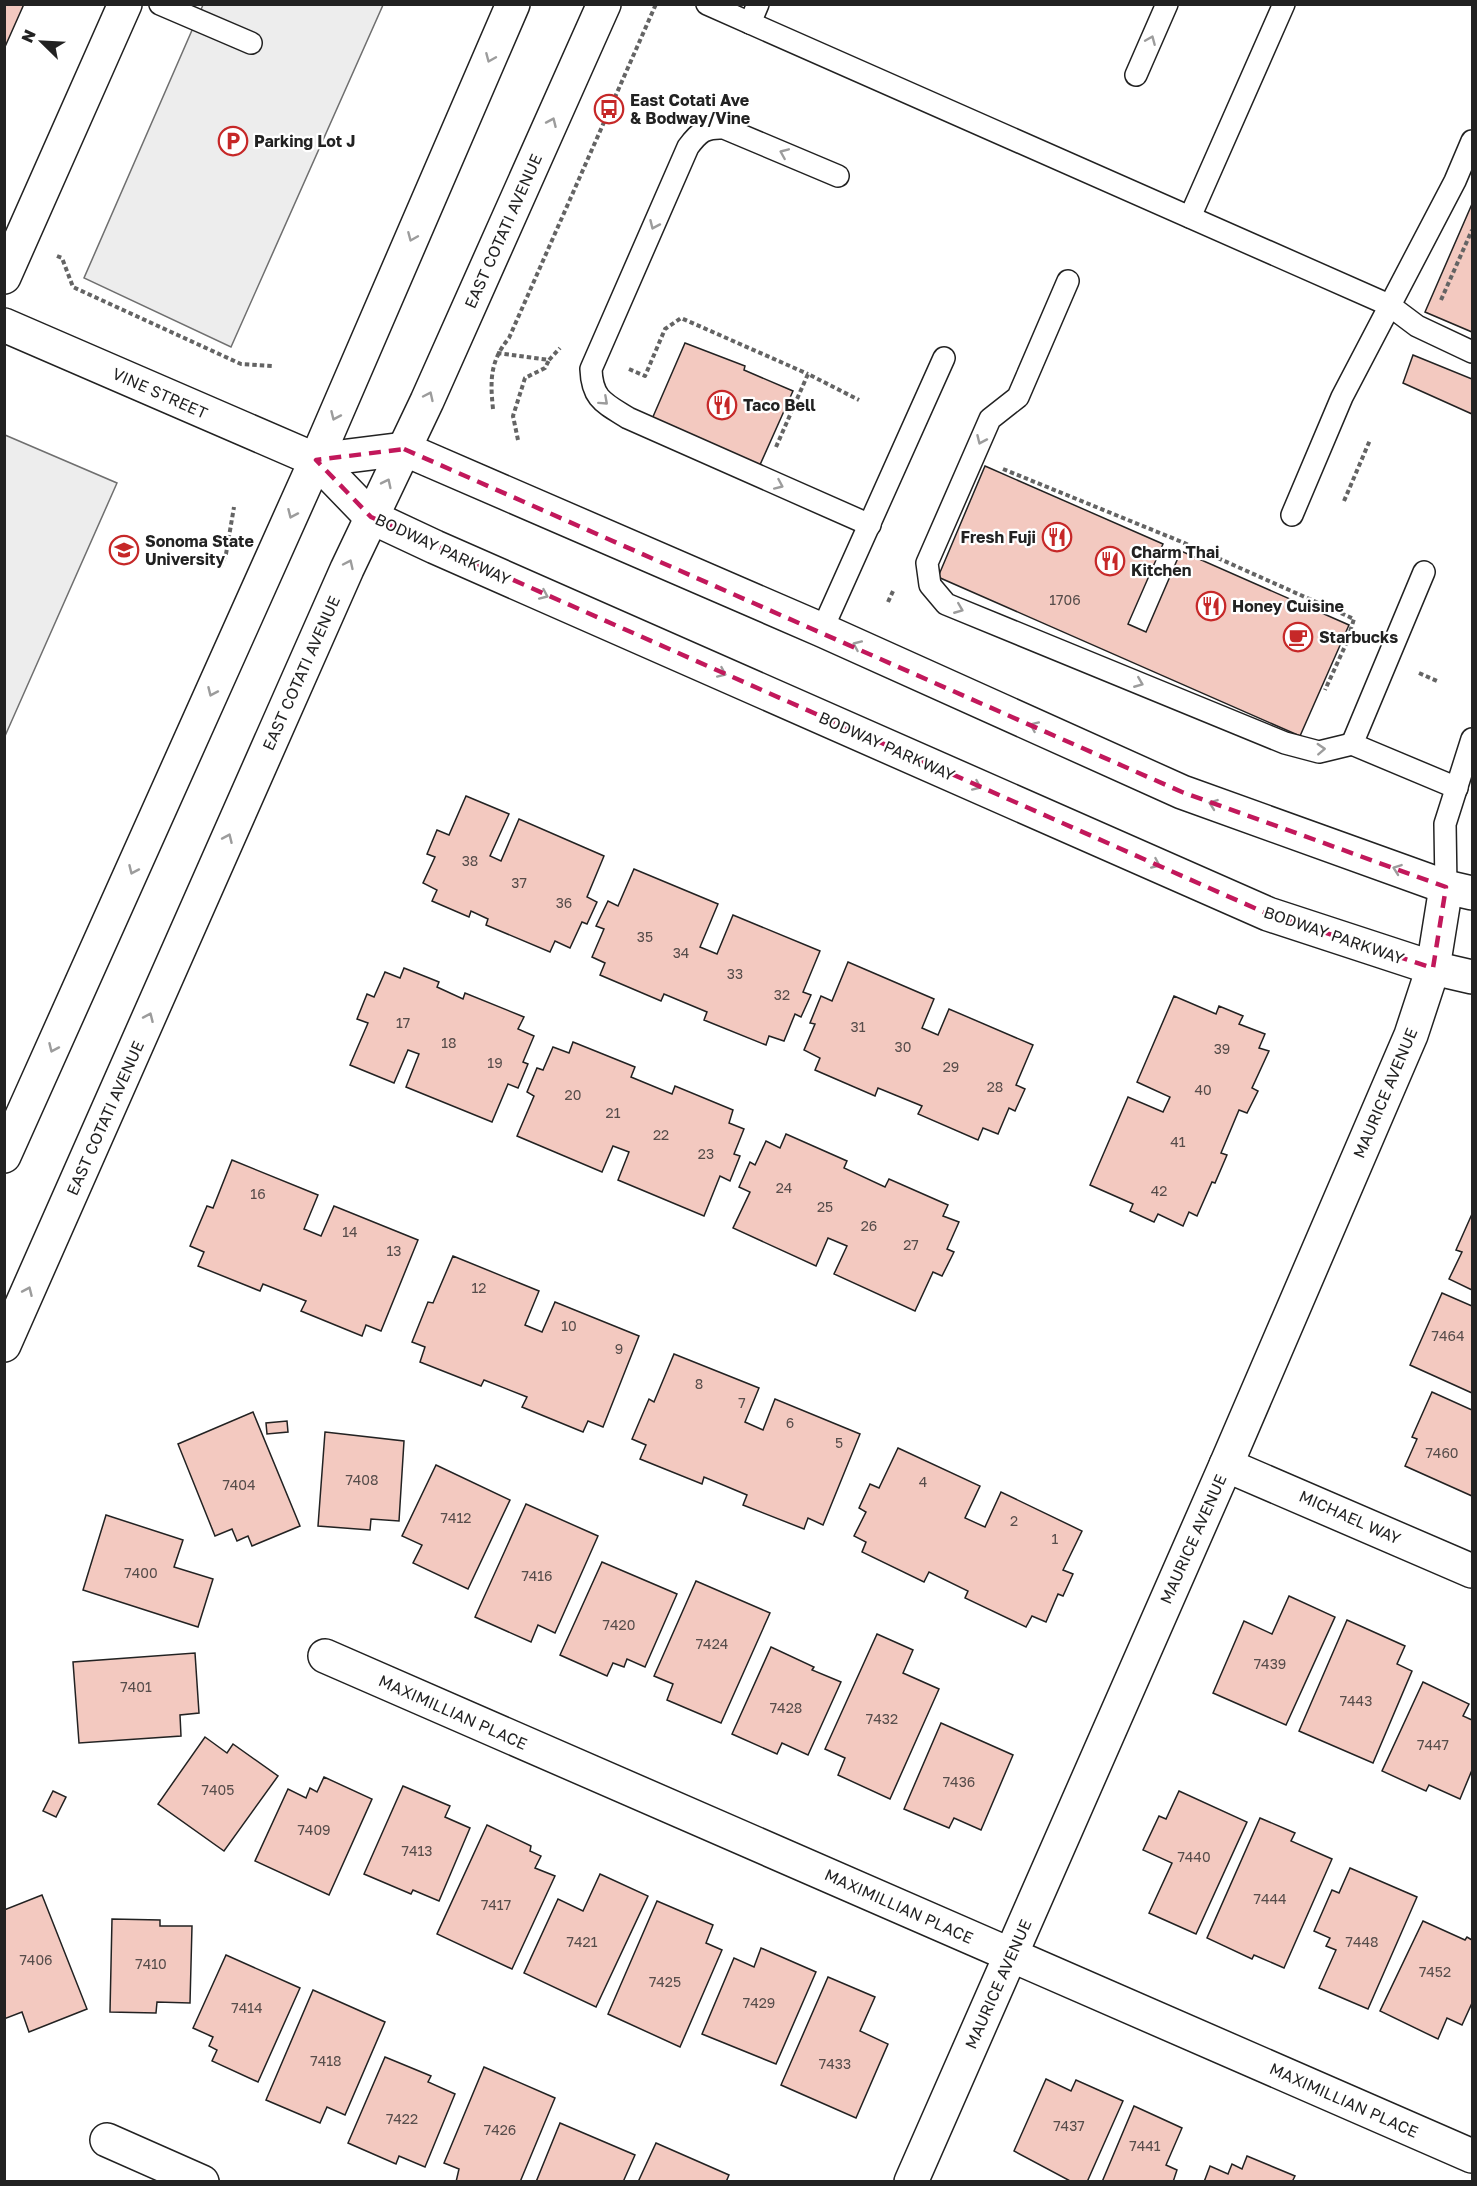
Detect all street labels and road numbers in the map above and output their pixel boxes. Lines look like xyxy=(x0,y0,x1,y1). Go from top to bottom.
street label: EAST COTATI AVENUE xyxy=(460,151,546,311)
street label: VINE STREET xyxy=(109,363,211,423)
street label: BODWAY PARKWAY xyxy=(372,509,515,589)
street label: EAST COTATI AVENUE xyxy=(258,593,344,753)
street label: BODWAY PARKWAY xyxy=(816,707,959,785)
street label: BODWAY PARKWAY xyxy=(1261,902,1407,969)
street label: MAURICE AVENUE xyxy=(1349,1025,1421,1161)
street label: EAST COTATI AVENUE xyxy=(62,1038,148,1198)
street label: MAURICE AVENUE xyxy=(1155,1471,1231,1607)
street label: MICHAEL WAY xyxy=(1296,1486,1405,1549)
street label: MAXIMILLIAN PLACE xyxy=(376,1670,530,1754)
street label: MAXIMILLIAN PLACE xyxy=(822,1864,976,1948)
street label: MAURICE AVENUE xyxy=(960,1916,1036,2052)
street label: MAXIMILLIAN PLACE xyxy=(1267,2058,1421,2142)

